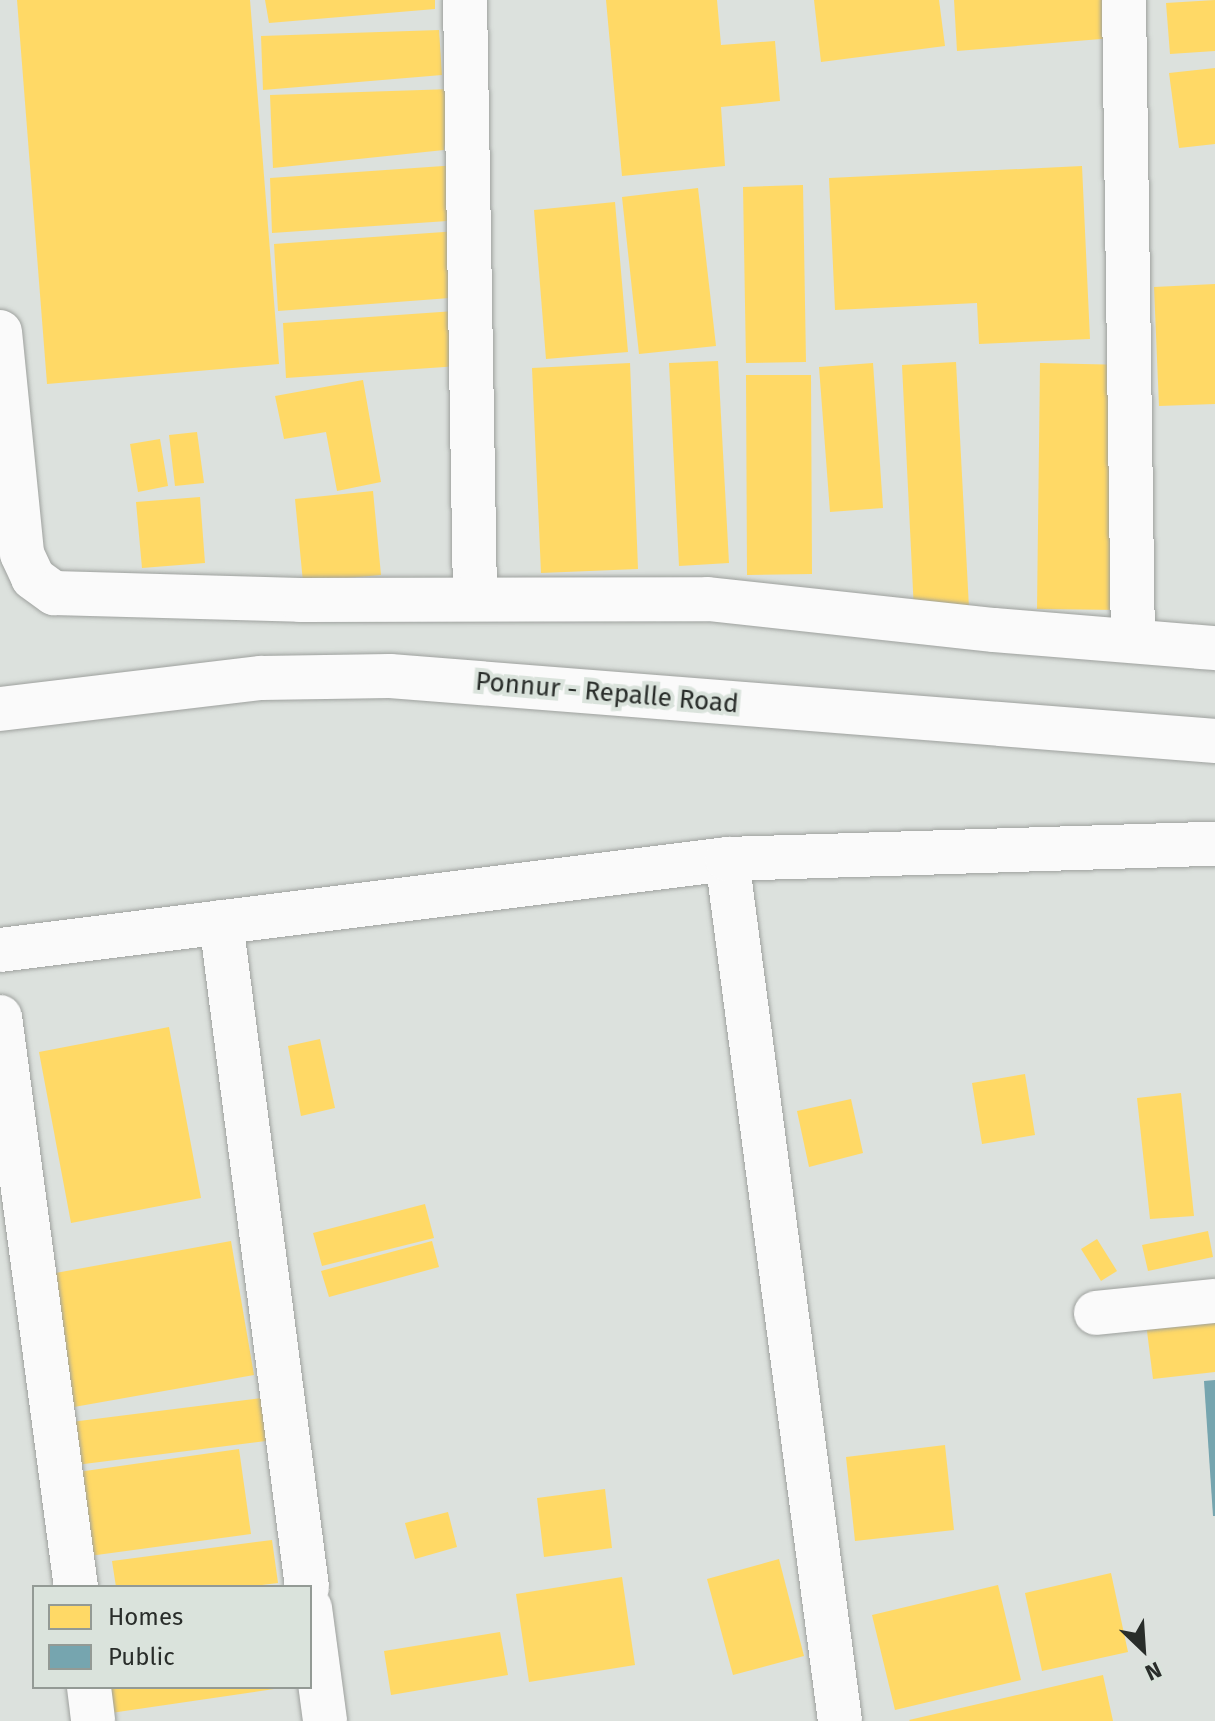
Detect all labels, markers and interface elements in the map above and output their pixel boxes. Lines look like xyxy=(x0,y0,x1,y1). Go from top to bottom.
street label: Ponnur - Repalle Road xyxy=(474,666,740,720)
legend xyxy=(32,1585,312,1689)
text: Homes xyxy=(108,1603,183,1631)
north arrow xyxy=(1103,1609,1183,1689)
text: Public xyxy=(108,1643,175,1671)
text: N xyxy=(1141,1656,1166,1687)

